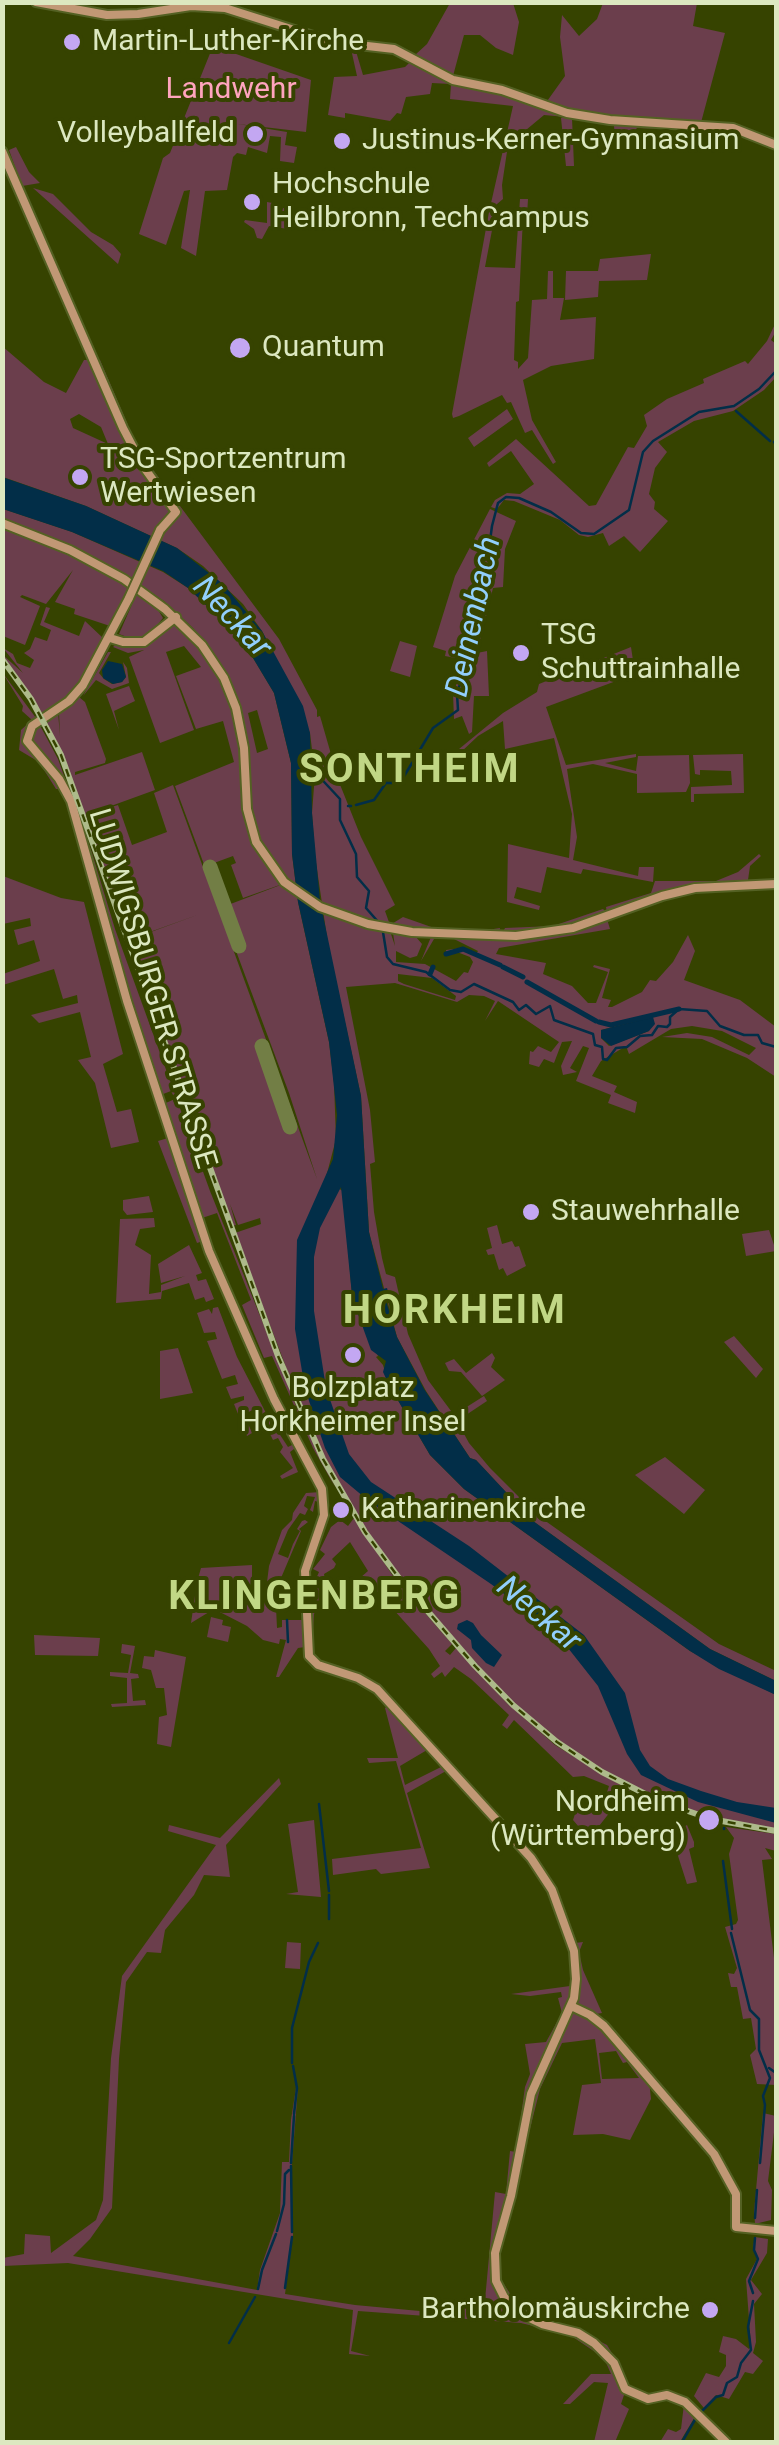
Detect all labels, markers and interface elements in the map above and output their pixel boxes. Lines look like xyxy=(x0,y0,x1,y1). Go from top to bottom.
place label: Martin-Luther-Kirche xyxy=(92,24,364,60)
marker: Martin-Luther-Kirche xyxy=(61,31,83,53)
park label: Landwehr xyxy=(165,72,297,108)
place label: Volleyballfeld xyxy=(57,116,235,152)
marker: Volleyballfeld xyxy=(244,123,266,145)
place label: Justinus-Kerner-Gymnasium xyxy=(362,123,739,159)
marker: Justinus-Kerner-Gymnasium xyxy=(331,130,353,152)
place label: Hochschule Heilbronn, TechCampus xyxy=(272,167,590,238)
marker: Hochschule Heilbronn, TechCampus xyxy=(241,191,263,213)
place label: Quantum xyxy=(262,330,385,366)
marker: Quantum xyxy=(227,335,253,361)
place label: TSG-Sportzentrum Wertwiesen xyxy=(100,442,347,512)
marker: TSG-Sportzentrum Wertwiesen xyxy=(69,466,91,488)
water label: Deinenbach xyxy=(439,533,511,701)
water label: Neckar xyxy=(184,569,278,667)
place label: TSG Schuttrainhalle xyxy=(541,618,740,688)
marker: TSG Schuttrainhalle xyxy=(510,642,532,664)
district label: SONTHEIM xyxy=(299,748,521,796)
street label: LUDWIGSBURGER STRASSE xyxy=(79,805,223,1173)
place label: Stauwehrhalle xyxy=(551,1194,740,1230)
marker: Stauwehrhalle xyxy=(520,1201,542,1223)
district label: HORKHEIM xyxy=(343,1289,567,1337)
marker: Bolzplatz Horkheimer Insel xyxy=(342,1344,364,1366)
place label: Bolzplatz Horkheimer Insel xyxy=(240,1371,466,1442)
place label: Katharinenkirche xyxy=(361,1492,586,1528)
marker: Katharinenkirche xyxy=(330,1499,352,1521)
water label: Neckar xyxy=(488,1569,588,1661)
district label: KLINGENBERG xyxy=(168,1575,462,1623)
place label: Nordheim (Württemberg) xyxy=(490,1785,686,1856)
marker: Nordheim (Württemberg) xyxy=(696,1807,722,1833)
place label: Bartholomäuskirche xyxy=(421,2292,690,2328)
marker: Bartholomäuskirche xyxy=(699,2299,721,2321)

